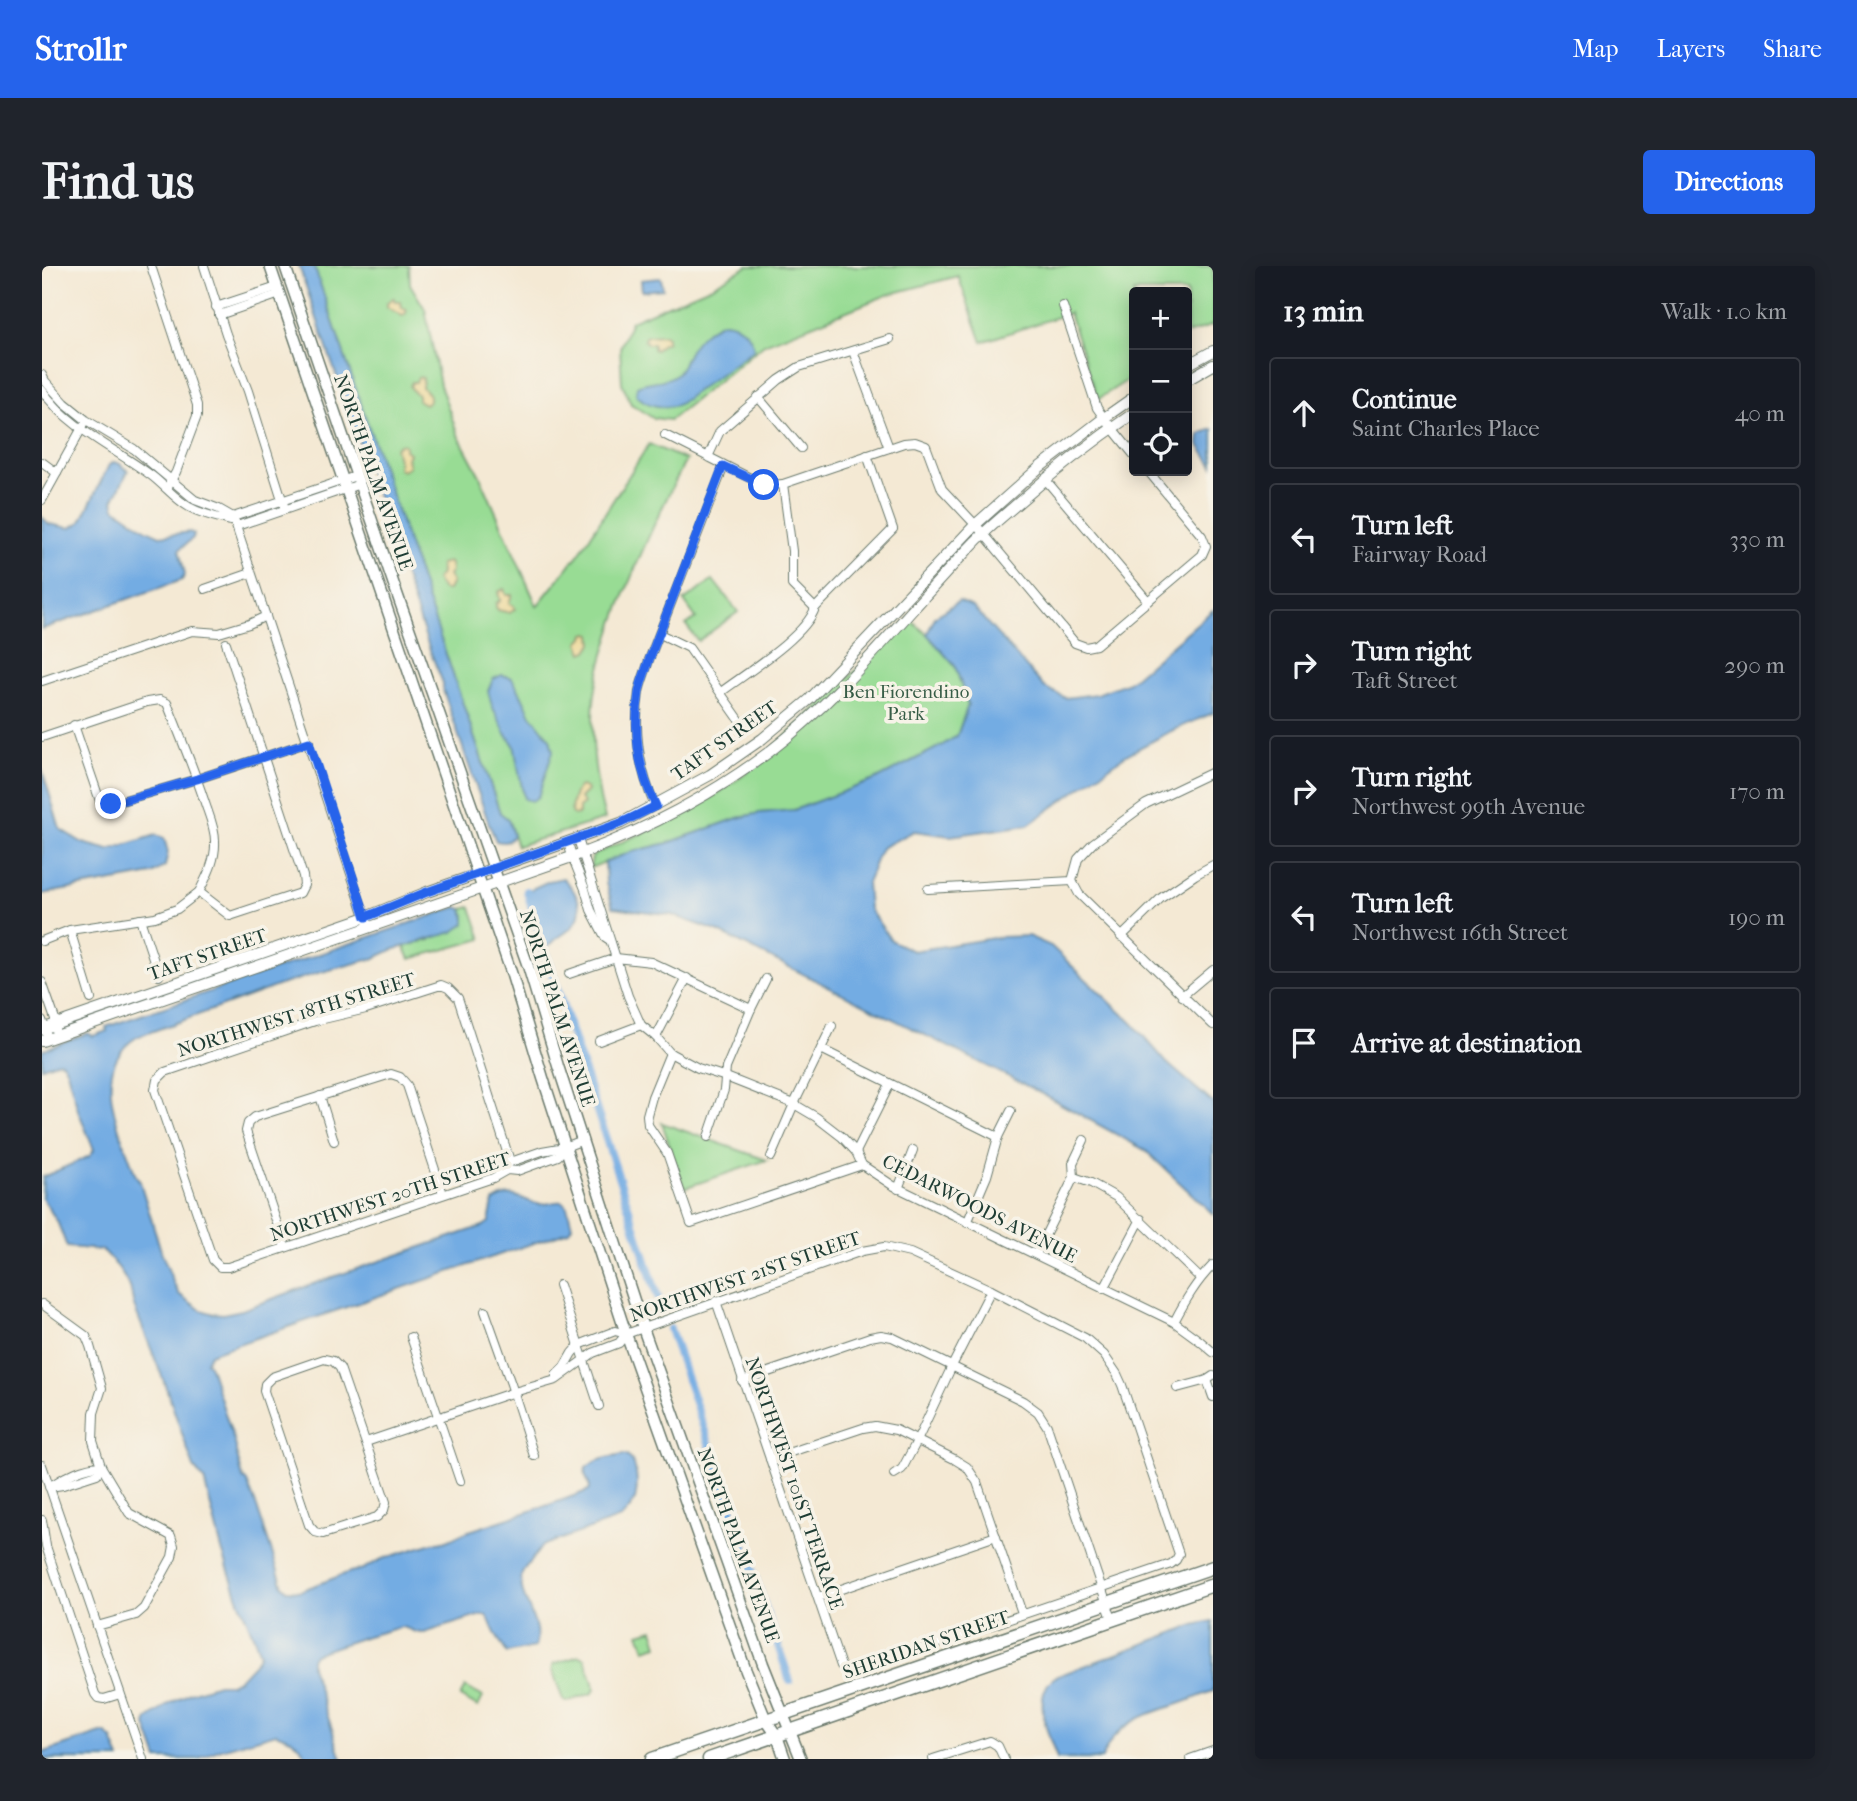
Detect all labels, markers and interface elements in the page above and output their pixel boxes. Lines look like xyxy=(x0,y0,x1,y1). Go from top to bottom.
text: Strollr xyxy=(35,30,126,69)
text: Map xyxy=(1573,35,1619,63)
text: Layers xyxy=(1657,35,1725,63)
text: Share xyxy=(1763,35,1822,63)
button: Directions xyxy=(1643,150,1815,214)
text: Find us xyxy=(42,153,194,211)
map controls xyxy=(1129,287,1192,476)
button: + xyxy=(1129,287,1192,350)
text: 13 min xyxy=(1283,294,1364,329)
text: Walk · 1.0 km xyxy=(1661,298,1787,325)
button: − xyxy=(1129,350,1192,413)
street label: NORTH PALM AVENUE xyxy=(329,371,417,574)
text: Continue xyxy=(1352,384,1457,415)
icon: ahead xyxy=(1285,394,1323,432)
text: 40 m xyxy=(1735,400,1785,427)
button: locate xyxy=(1129,413,1192,476)
text: Saint Charles Place xyxy=(1352,415,1540,442)
route start xyxy=(748,469,779,500)
text: Turn left xyxy=(1352,510,1453,541)
icon: left xyxy=(1285,520,1323,558)
text: 330 m xyxy=(1729,526,1785,553)
text: Fairway Road xyxy=(1352,541,1487,568)
text: Turn right xyxy=(1352,636,1472,667)
icon: right xyxy=(1285,646,1323,684)
text: 290 m xyxy=(1724,652,1785,679)
text: Taft Street xyxy=(1352,667,1458,694)
park label: Ben Fiorendino Park xyxy=(843,681,970,725)
street label: TAFT STREET xyxy=(667,696,782,785)
text: Turn right xyxy=(1352,762,1472,793)
icon: right xyxy=(1285,772,1323,810)
text: 170 m xyxy=(1729,778,1785,805)
route end xyxy=(95,788,126,819)
text: Northwest 99th Avenue xyxy=(1352,793,1585,820)
text: Turn left xyxy=(1352,888,1453,919)
icon: left xyxy=(1285,898,1323,936)
text: 190 m xyxy=(1728,904,1785,931)
street label: NORTH PALM AVENUE xyxy=(515,907,599,1110)
text: Northwest 16th Street xyxy=(1352,919,1568,946)
street label: TAFT STREET xyxy=(145,924,270,986)
street label: NORTHWEST 18TH STREET xyxy=(175,968,418,1062)
icon: arrive xyxy=(1285,1024,1323,1062)
text: Arrive at destination xyxy=(1352,1028,1582,1059)
street label: NORTHWEST 20TH STREET xyxy=(267,1148,514,1246)
street label: CEDARWOODS AVENUE xyxy=(878,1150,1081,1268)
street label: NORTHWEST 21ST STREET xyxy=(627,1227,864,1327)
street label: NORTHWEST 101ST TERRACE xyxy=(740,1354,848,1613)
street label: NORTH PALM AVENUE xyxy=(692,1445,784,1646)
street label: SHERIDAN STREET xyxy=(840,1606,1013,1684)

